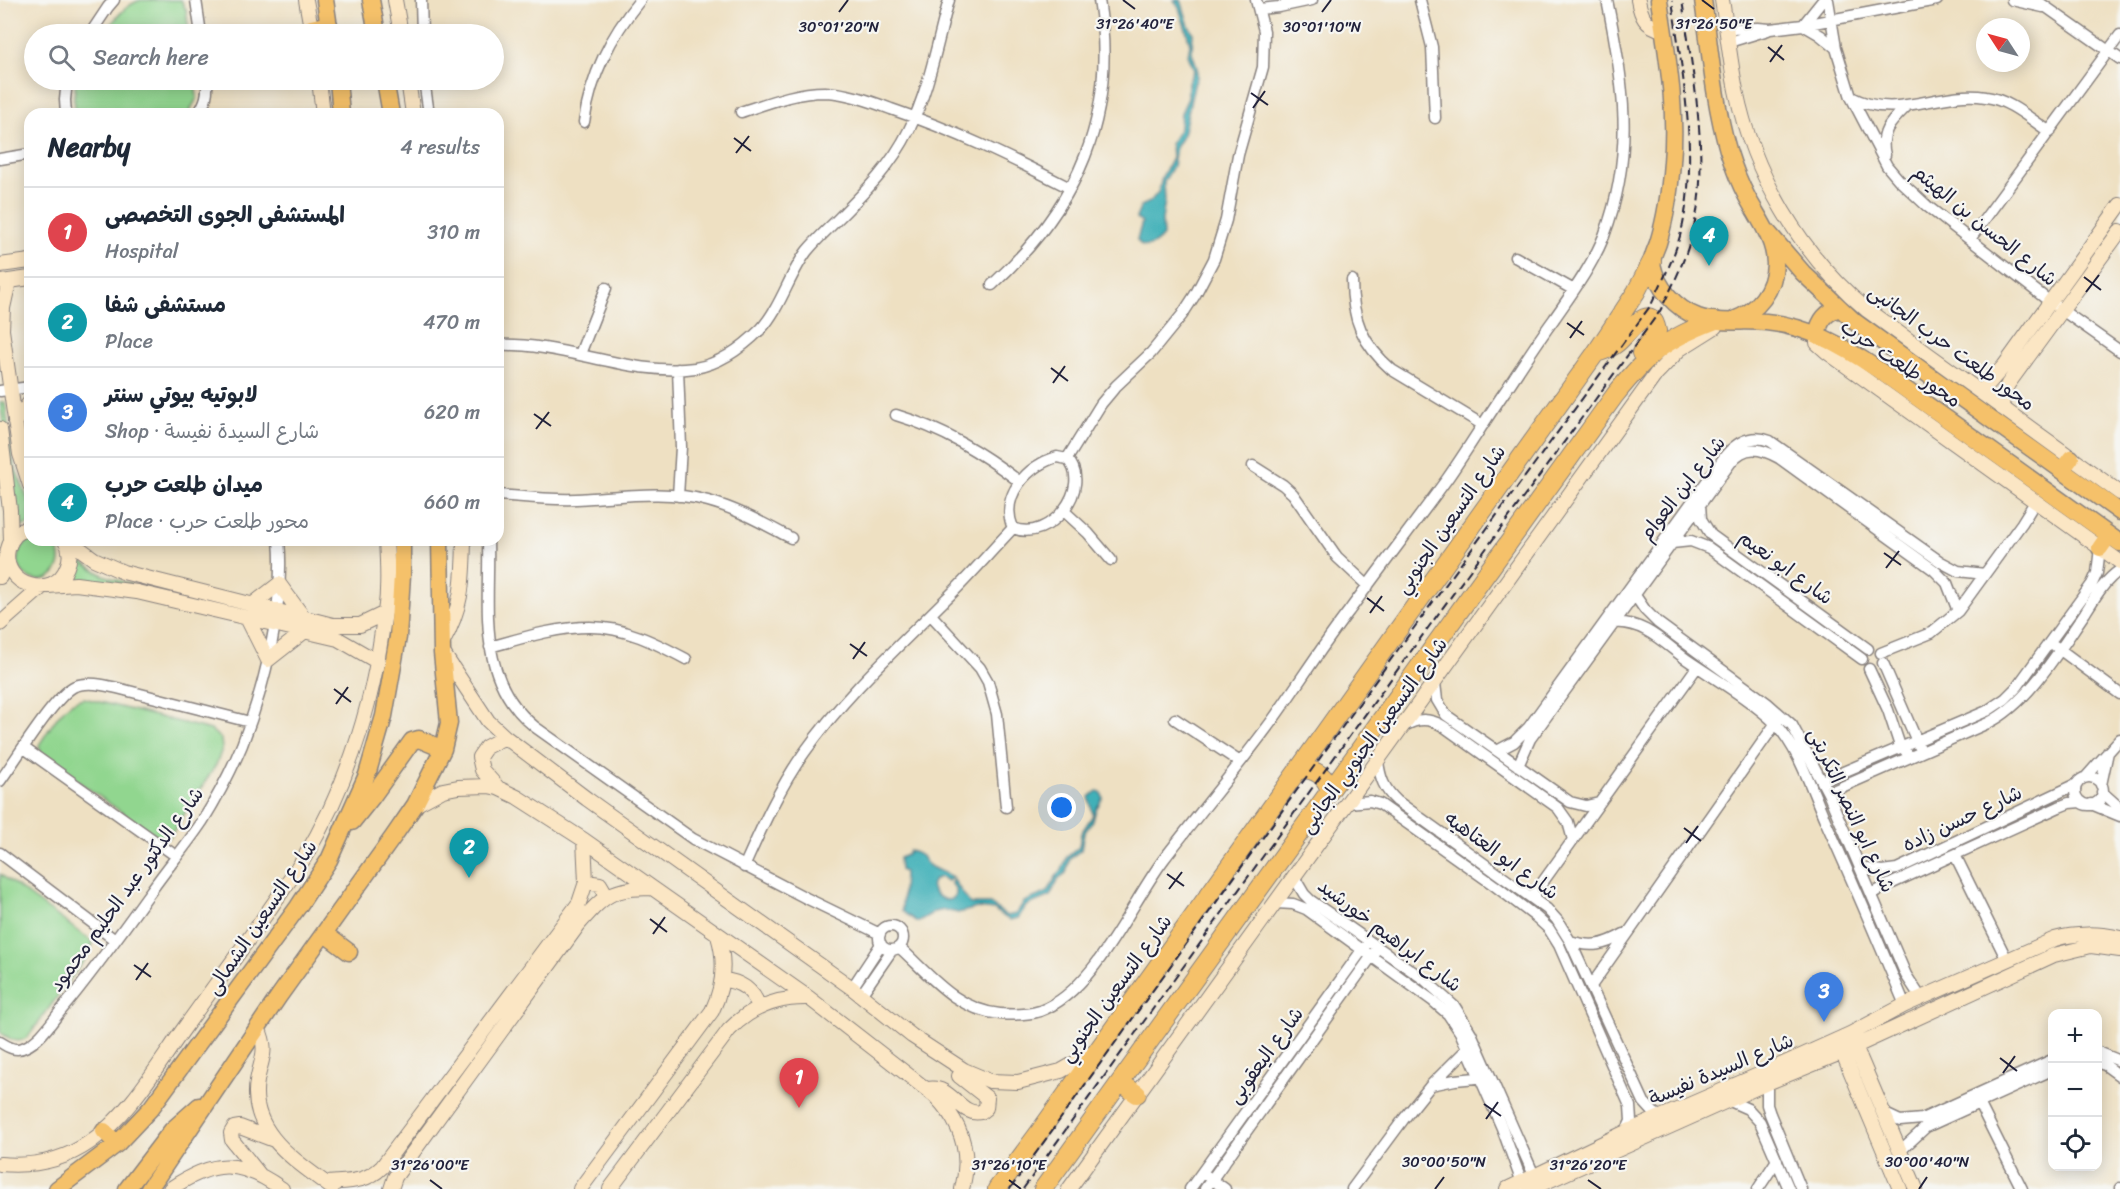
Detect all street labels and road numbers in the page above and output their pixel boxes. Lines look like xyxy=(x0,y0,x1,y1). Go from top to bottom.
street label: شارع الحسن بن الهيثم xyxy=(1904,155,2065,295)
street label: محور طلعت حرب الجانبى xyxy=(1864,278,2040,416)
street label: محور طلعت حرب xyxy=(1836,314,1966,412)
street label: شارع ابن العوام xyxy=(1630,428,1735,549)
street label: شارع التسعين الجنوبي xyxy=(1385,437,1515,602)
street label: شارع ابو نعيم xyxy=(1730,521,1841,614)
street label: شارع التسعين الجنوبي الجانبى xyxy=(1290,629,1457,841)
street label: شارع ابو النصر التكريتى xyxy=(1798,722,1905,899)
street label: شارع حسن زاده xyxy=(1896,775,2028,862)
street label: شارع الدكتور عبد الحليم محمود xyxy=(40,779,213,1000)
street label: شارع ابو العتاهيه xyxy=(1437,802,1567,909)
street label: شارع التسعين الشمالى xyxy=(196,832,327,1002)
street label: شارع ابراهيم خورشيد xyxy=(1310,869,1470,1002)
street label: شارع التسعين الجنوبي xyxy=(1049,907,1181,1070)
street label: شارع اليعقوبى xyxy=(1218,999,1313,1111)
street label: شارع السيدة نفيسة xyxy=(1643,1023,1799,1116)

